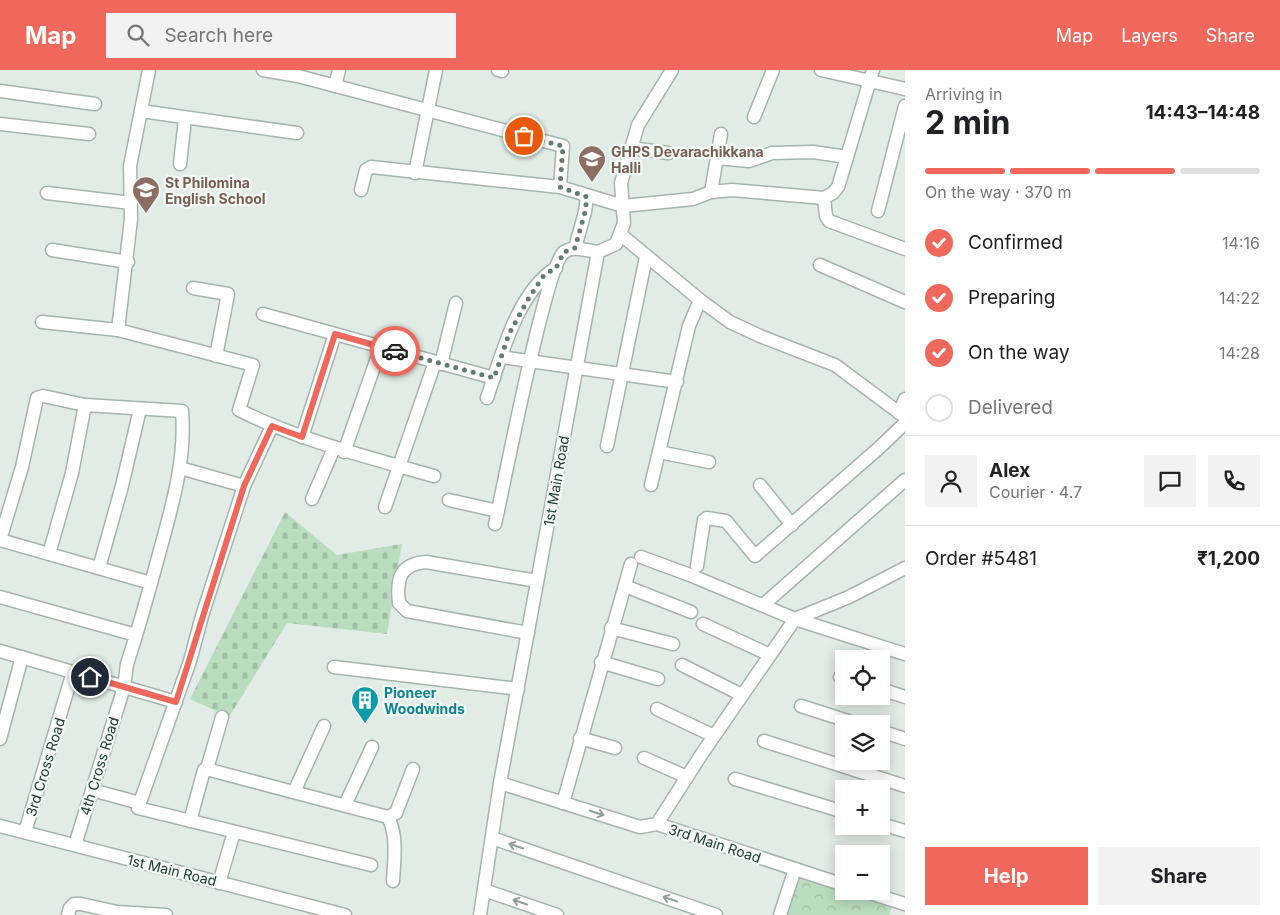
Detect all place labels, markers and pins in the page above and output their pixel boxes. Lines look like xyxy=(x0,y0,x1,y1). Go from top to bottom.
pin xyxy=(503,115,545,157)
place label: GHPS Devarachikkana Halli xyxy=(611,143,764,176)
school or university icon: GHPS Devarachikkana Halli xyxy=(577,144,607,183)
place label: St Philomina English School xyxy=(165,174,266,207)
school or university icon: St Philomina English School xyxy=(131,175,161,214)
pin xyxy=(69,656,111,698)
place label: Pioneer Woodwinds xyxy=(384,684,465,717)
building icon: Pioneer Woodwinds xyxy=(350,685,380,724)

